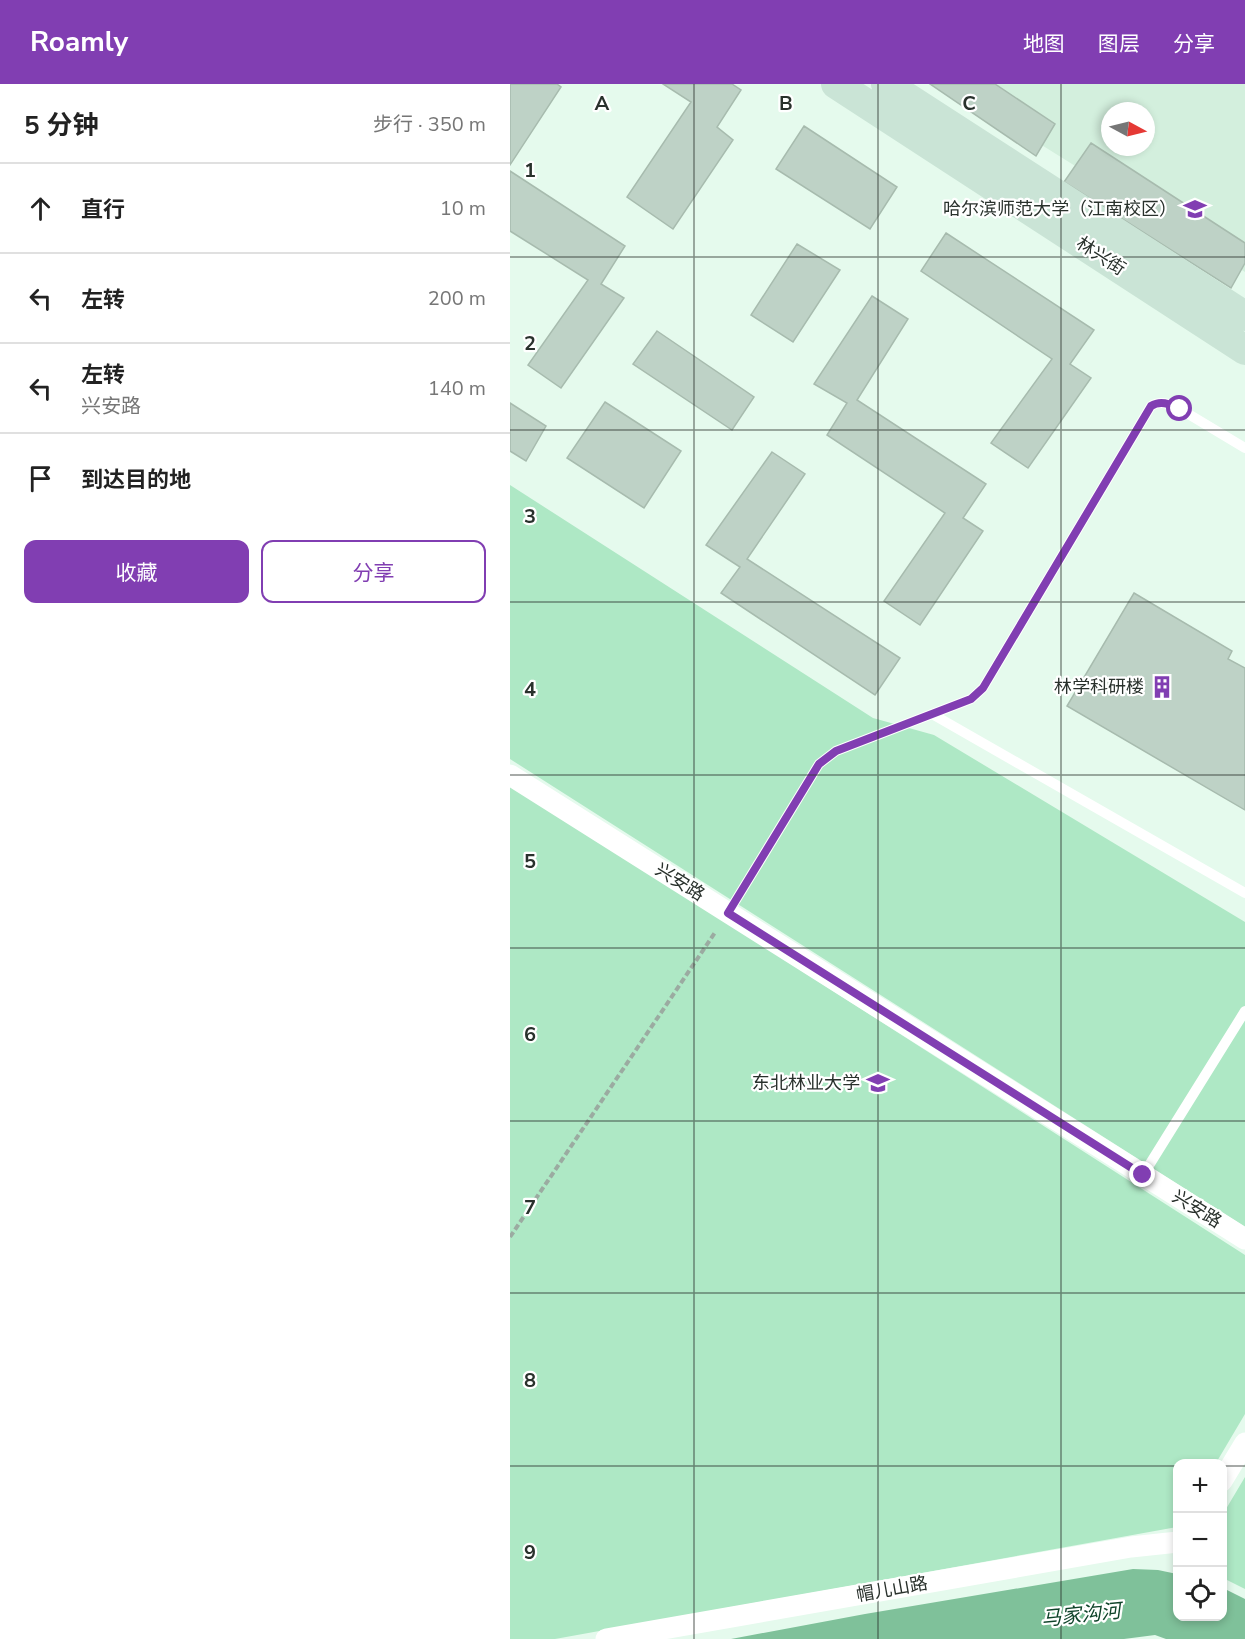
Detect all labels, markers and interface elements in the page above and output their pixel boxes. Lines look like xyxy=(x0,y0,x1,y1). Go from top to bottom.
text: Roamly xyxy=(30,23,128,61)
text: 地图 xyxy=(1023,30,1065,58)
text: 图层 xyxy=(1098,30,1140,58)
text: 分享 xyxy=(1173,30,1215,58)
text: A xyxy=(595,90,610,117)
text: B xyxy=(779,90,793,117)
text: C xyxy=(962,90,976,117)
north arrow xyxy=(1101,102,1155,156)
text: 5 分钟 xyxy=(24,108,99,143)
text: 步行 · 350 m xyxy=(373,111,486,138)
text: 1 xyxy=(524,157,536,184)
icon: ahead xyxy=(24,192,57,225)
text: 直行 xyxy=(81,195,125,225)
text: 10 m xyxy=(440,195,486,222)
school or university icon: 哈尔滨师范大学（江南校区） xyxy=(1182,196,1208,222)
place label: 哈尔滨师范大学（江南校区） xyxy=(943,197,1177,221)
street label: 林兴街 xyxy=(1072,231,1130,281)
icon: left xyxy=(24,282,57,315)
text: 左转 xyxy=(81,285,125,315)
text: 200 m xyxy=(428,285,486,312)
text: 2 xyxy=(524,330,536,357)
text: 左转 xyxy=(81,360,125,390)
icon: left xyxy=(24,372,57,405)
text: 140 m xyxy=(428,375,486,402)
text: 兴安路 xyxy=(81,393,141,420)
route start xyxy=(1166,395,1192,421)
icon: arrive xyxy=(24,462,57,495)
text: 到达目的地 xyxy=(81,465,191,495)
text: 3 xyxy=(524,503,536,530)
button: 收藏 xyxy=(24,540,249,603)
button: 分享 xyxy=(261,540,486,603)
building icon: 林学科研楼 xyxy=(1149,674,1175,700)
place label: 林学科研楼 xyxy=(1054,675,1144,699)
text: 4 xyxy=(524,676,536,703)
text: 5 xyxy=(524,848,536,875)
street label: 兴安路 xyxy=(651,858,709,906)
text: 6 xyxy=(524,1021,536,1048)
school or university icon: 东北林业大学 xyxy=(865,1070,891,1096)
place label: 东北林业大学 xyxy=(752,1071,860,1095)
route end xyxy=(1129,1161,1155,1187)
street label: 兴安路 xyxy=(1168,1185,1226,1233)
text: 7 xyxy=(524,1194,536,1221)
text: 8 xyxy=(524,1367,536,1394)
map controls xyxy=(1173,1459,1227,1621)
button: + xyxy=(1173,1459,1227,1513)
button: − xyxy=(1173,1513,1227,1567)
text: 9 xyxy=(524,1539,536,1566)
button: locate xyxy=(1173,1567,1227,1621)
street label: 帽儿山路 xyxy=(854,1571,930,1607)
water label: 马家沟河 xyxy=(1040,1597,1126,1633)

